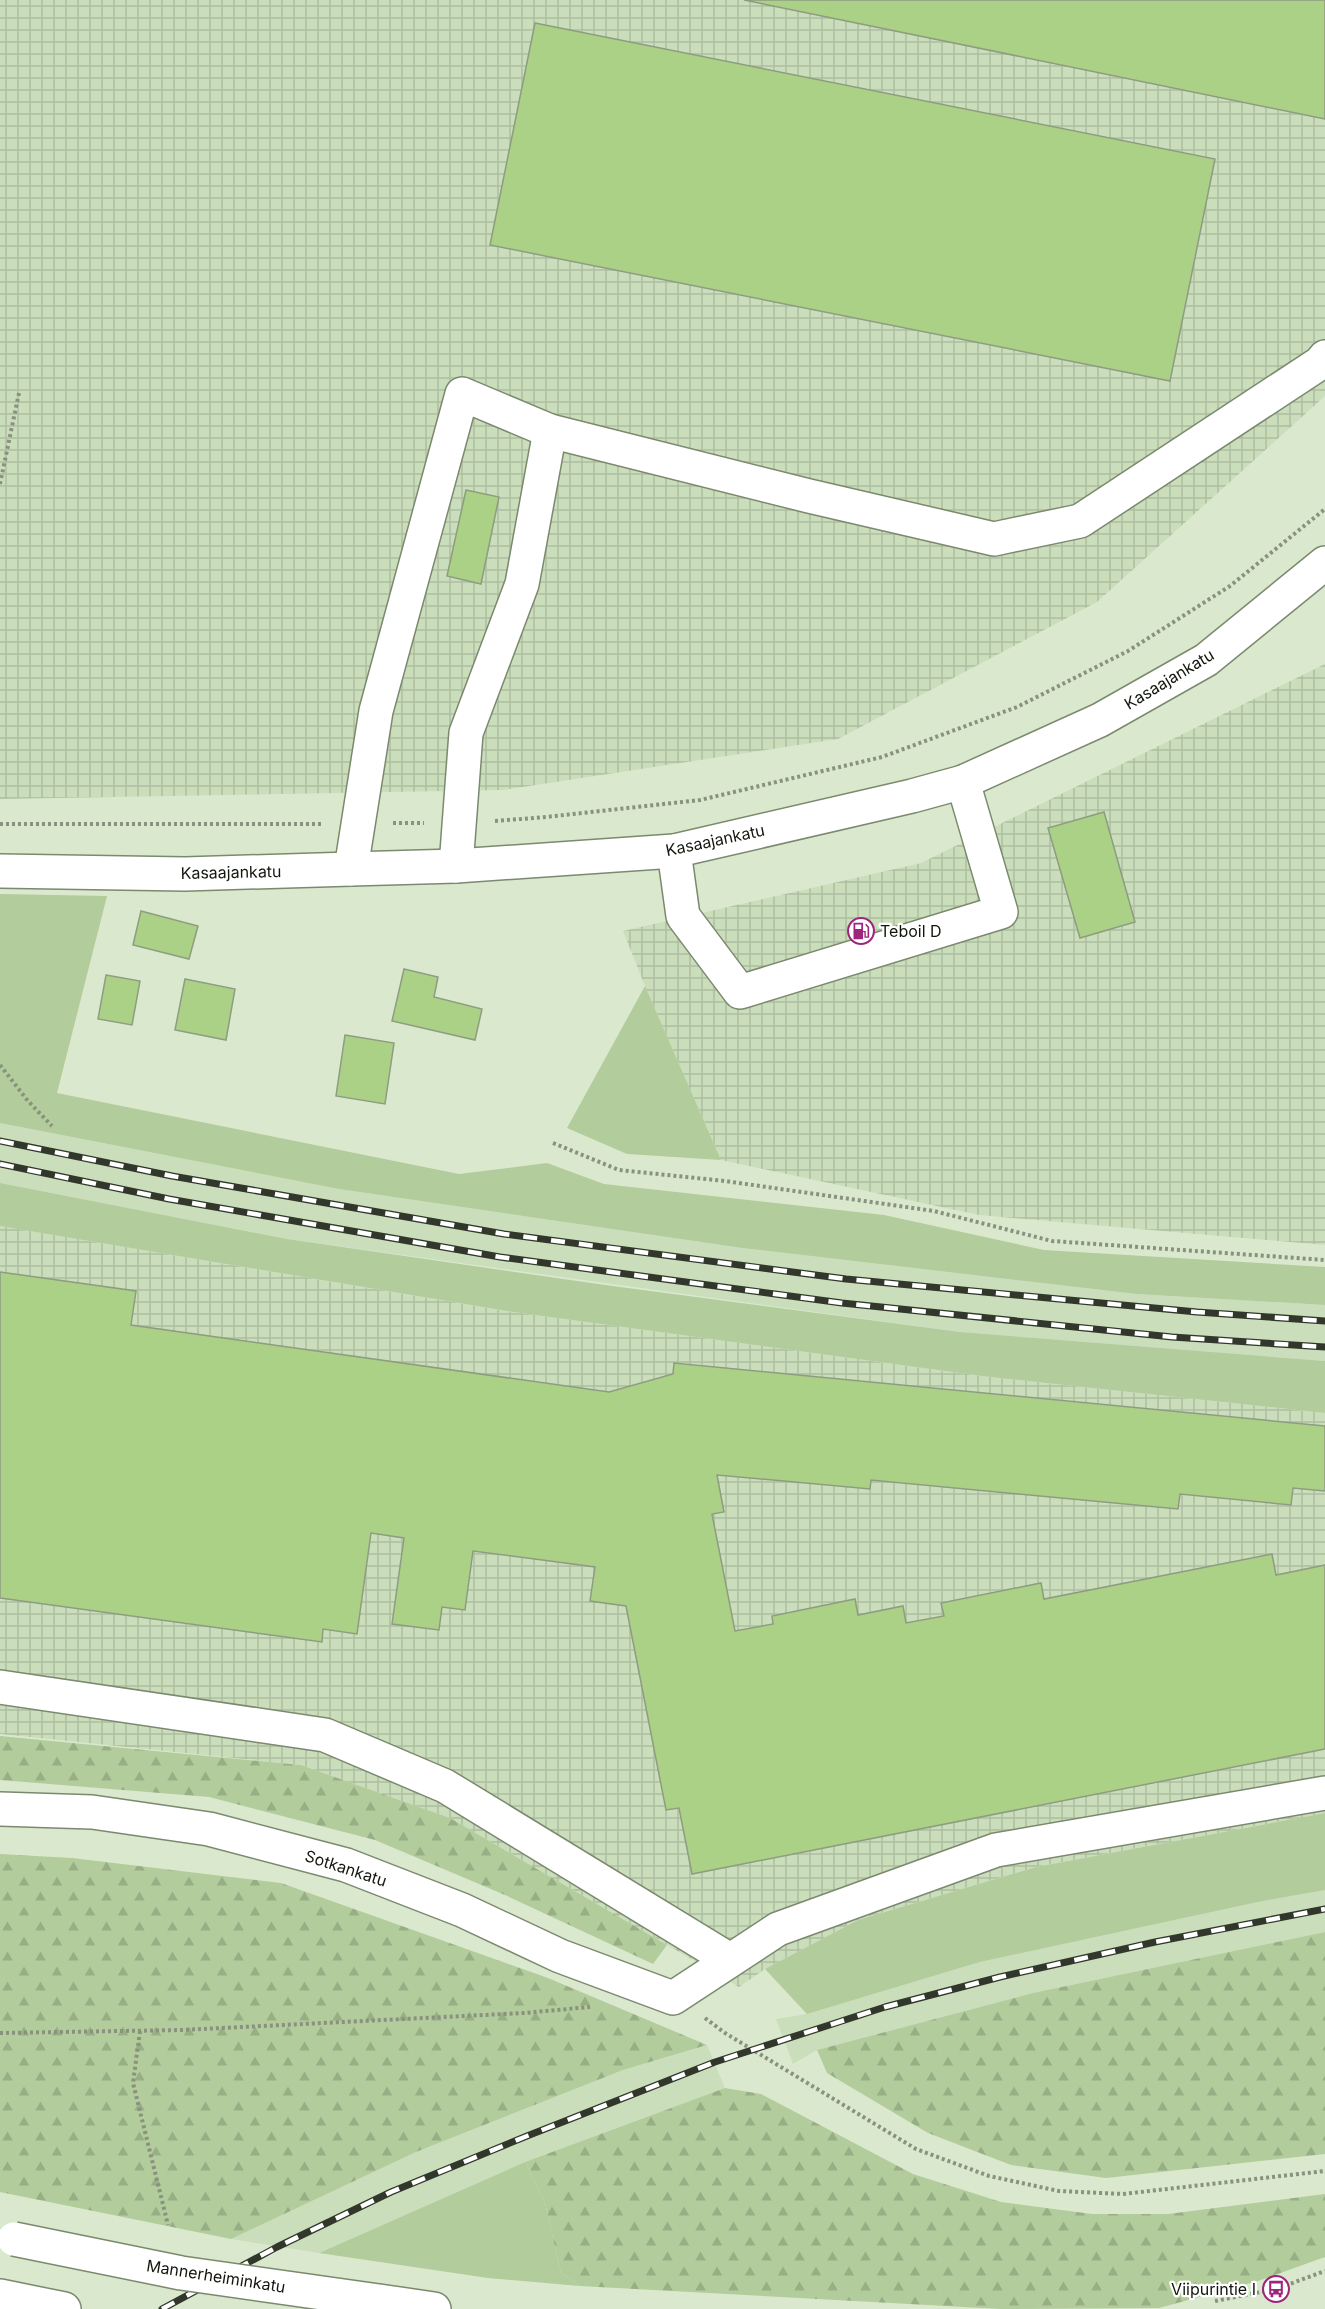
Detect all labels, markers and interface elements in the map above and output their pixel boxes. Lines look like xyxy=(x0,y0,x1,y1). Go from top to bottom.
street label: Kasaajankatu xyxy=(1121,644,1217,714)
street label: Kasaajankatu xyxy=(664,820,766,860)
street label: Kasaajankatu xyxy=(180,861,282,883)
fuel station icon: Teboil D xyxy=(846,916,876,946)
place label: Teboil D xyxy=(880,921,942,941)
street label: Sotkankatu xyxy=(303,1845,389,1891)
street label: Mannerheiminkatu xyxy=(145,2255,287,2297)
bus stop icon: Viipurintie I xyxy=(1261,2274,1291,2304)
place label: Viipurintie I xyxy=(1171,2279,1256,2299)

